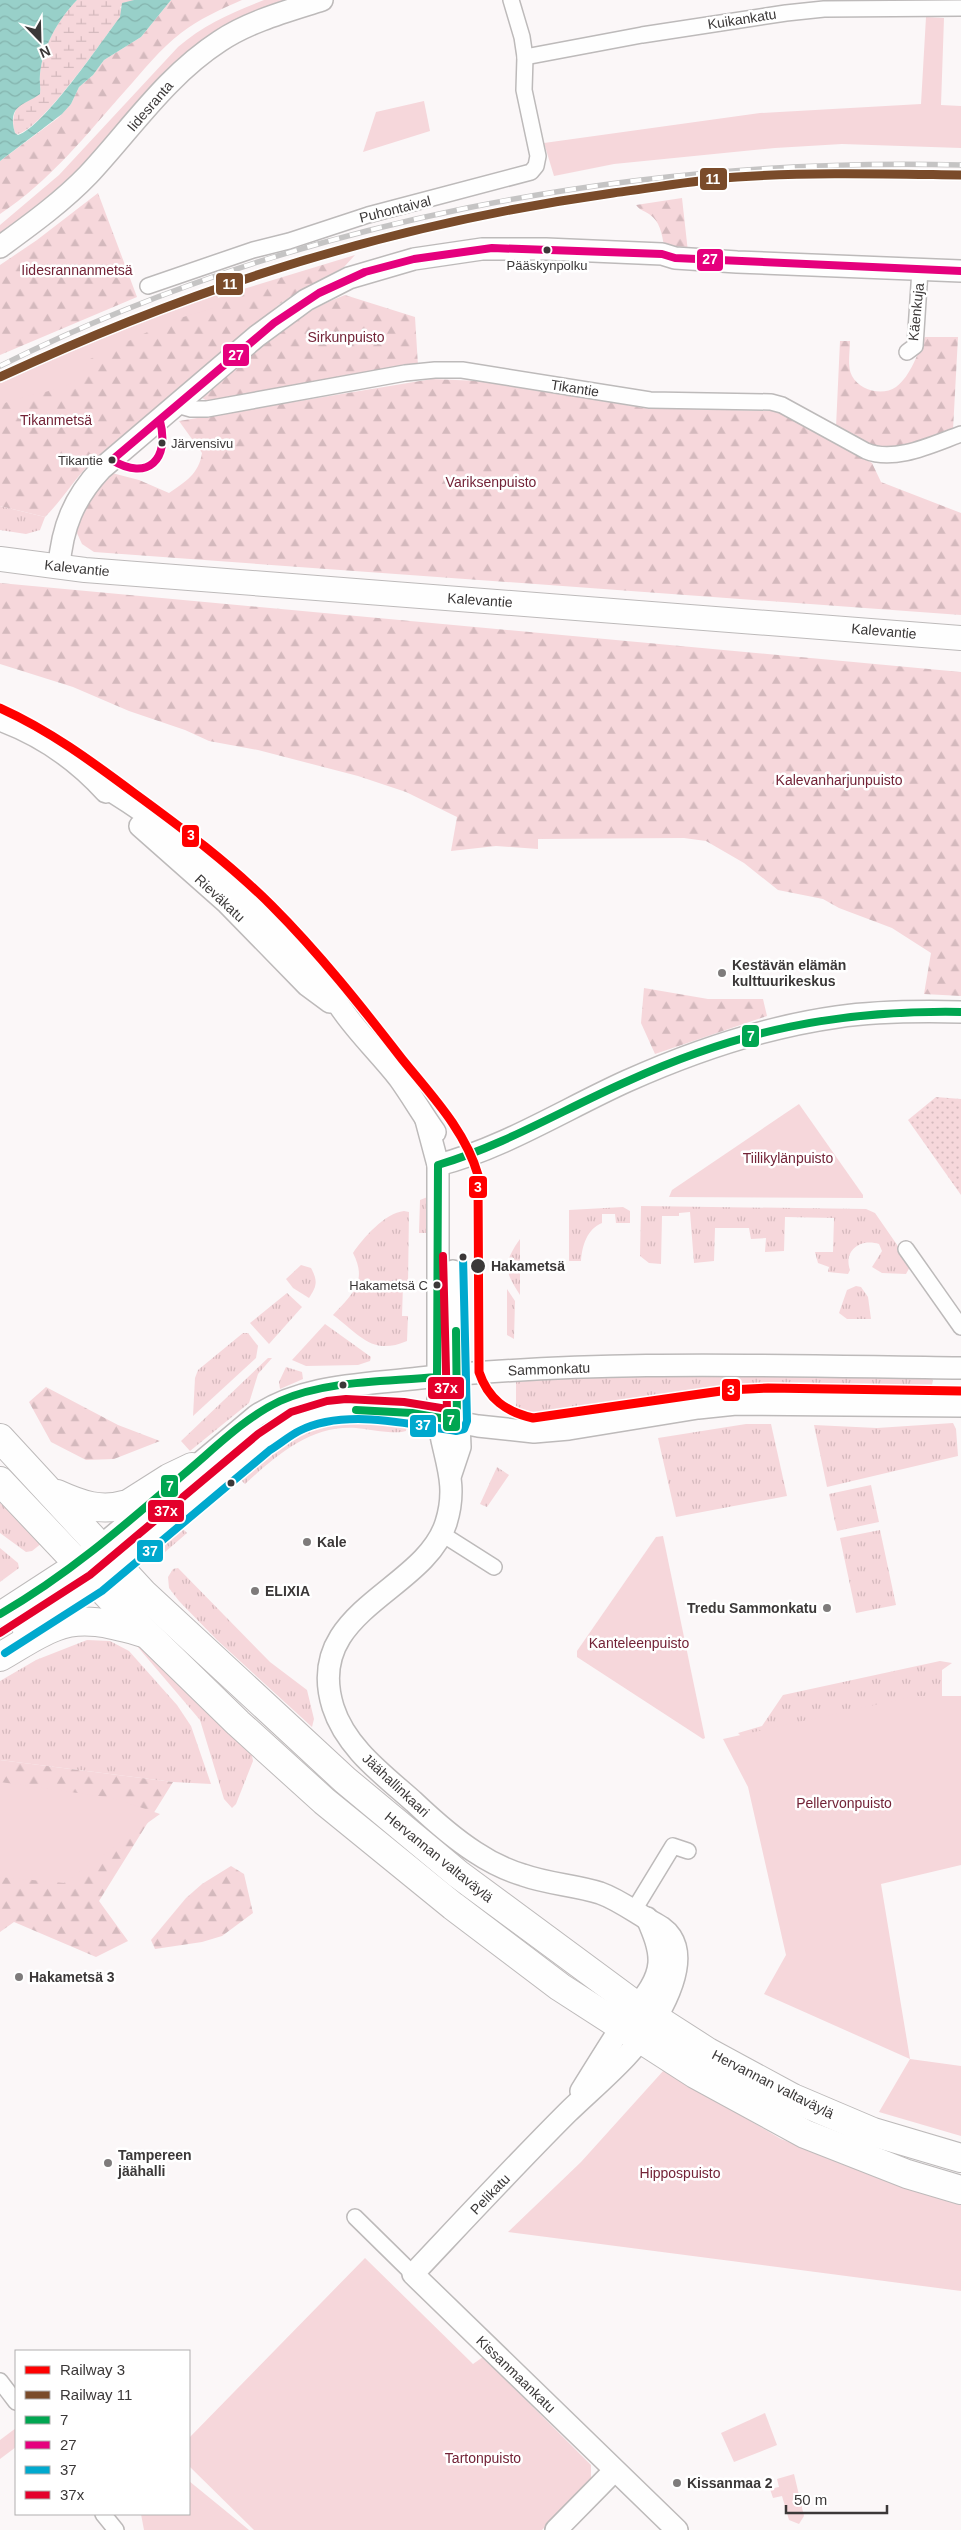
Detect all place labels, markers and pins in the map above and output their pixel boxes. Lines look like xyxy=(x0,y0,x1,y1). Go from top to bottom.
marker: Pääskynpolku xyxy=(542,245,552,255)
place label: Pääskynpolku xyxy=(507,258,587,273)
place label: Järvensivu xyxy=(171,436,233,451)
marker: Järvensivu xyxy=(157,438,167,448)
place label: Tikantie xyxy=(58,453,103,468)
marker: Tikantie xyxy=(107,455,117,465)
place label: Kestävän elämän kulttuurikeskus xyxy=(732,957,846,989)
marker: Kestävän elämän kulttuurikeskus xyxy=(716,967,728,979)
unlabelled marker xyxy=(458,1252,468,1262)
marker: Hakametsä xyxy=(469,1257,487,1275)
place label: Hakametsä xyxy=(491,1258,565,1274)
place label: Hakametsä C xyxy=(349,1278,428,1293)
marker: Hakametsä C xyxy=(432,1280,442,1290)
unlabelled marker xyxy=(338,1380,348,1390)
unlabelled marker xyxy=(226,1478,236,1488)
place label: Kale xyxy=(317,1534,347,1550)
marker: Kale xyxy=(301,1536,313,1548)
place label: ELIXIA xyxy=(265,1583,310,1599)
marker: ELIXIA xyxy=(249,1585,261,1597)
place label: Tredu Sammonkatu xyxy=(687,1600,817,1616)
marker: Tredu Sammonkatu xyxy=(821,1602,833,1614)
place label: Hakametsä 3 xyxy=(29,1969,115,1985)
marker: Hakametsä 3 xyxy=(13,1971,25,1983)
place label: Tampereen jäähalli xyxy=(117,2147,192,2179)
marker: Tampereen jäähalli xyxy=(102,2157,114,2169)
place label: Kissanmaa 2 xyxy=(687,2475,773,2491)
marker: Kissanmaa 2 xyxy=(671,2477,683,2489)

